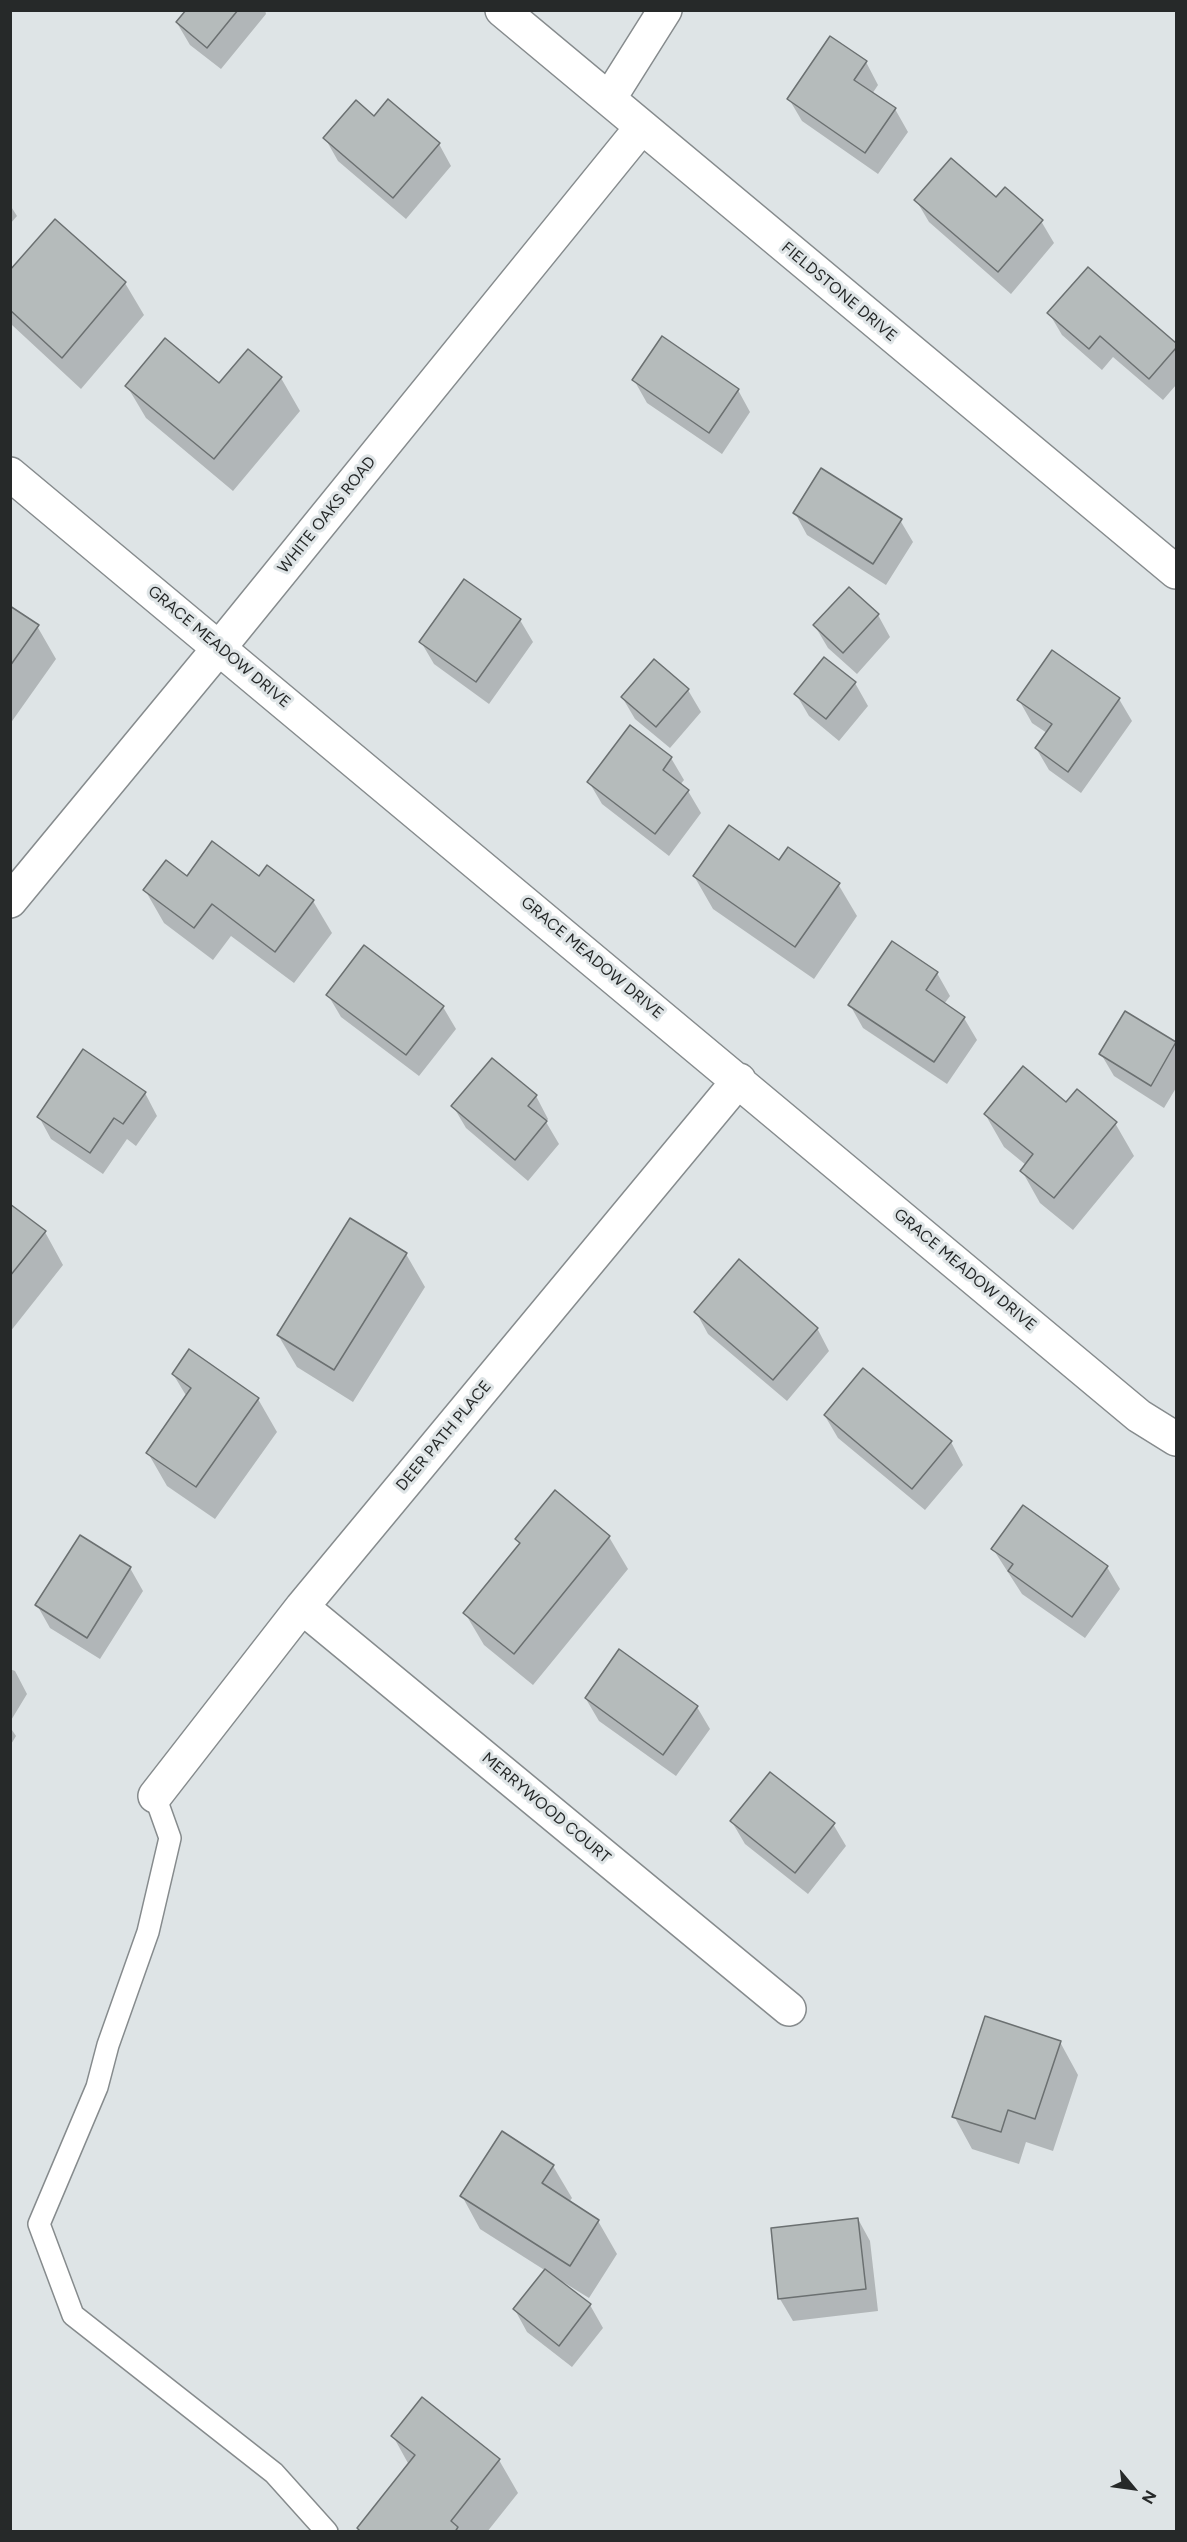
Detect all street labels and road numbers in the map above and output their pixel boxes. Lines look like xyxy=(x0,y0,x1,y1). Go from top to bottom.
street label: FIELDSTONE DRIVE xyxy=(777,238,901,346)
street label: WHITE OAKS ROAD xyxy=(274,453,380,577)
street label: GRACE MEADOW DRIVE xyxy=(144,582,294,712)
street label: GRACE MEADOW DRIVE xyxy=(517,893,667,1023)
street label: GRACE MEADOW DRIVE xyxy=(890,1205,1040,1335)
street label: DEER PATH PLACE xyxy=(392,1377,496,1495)
street label: MERRYWOOD COURT xyxy=(478,1749,614,1867)

